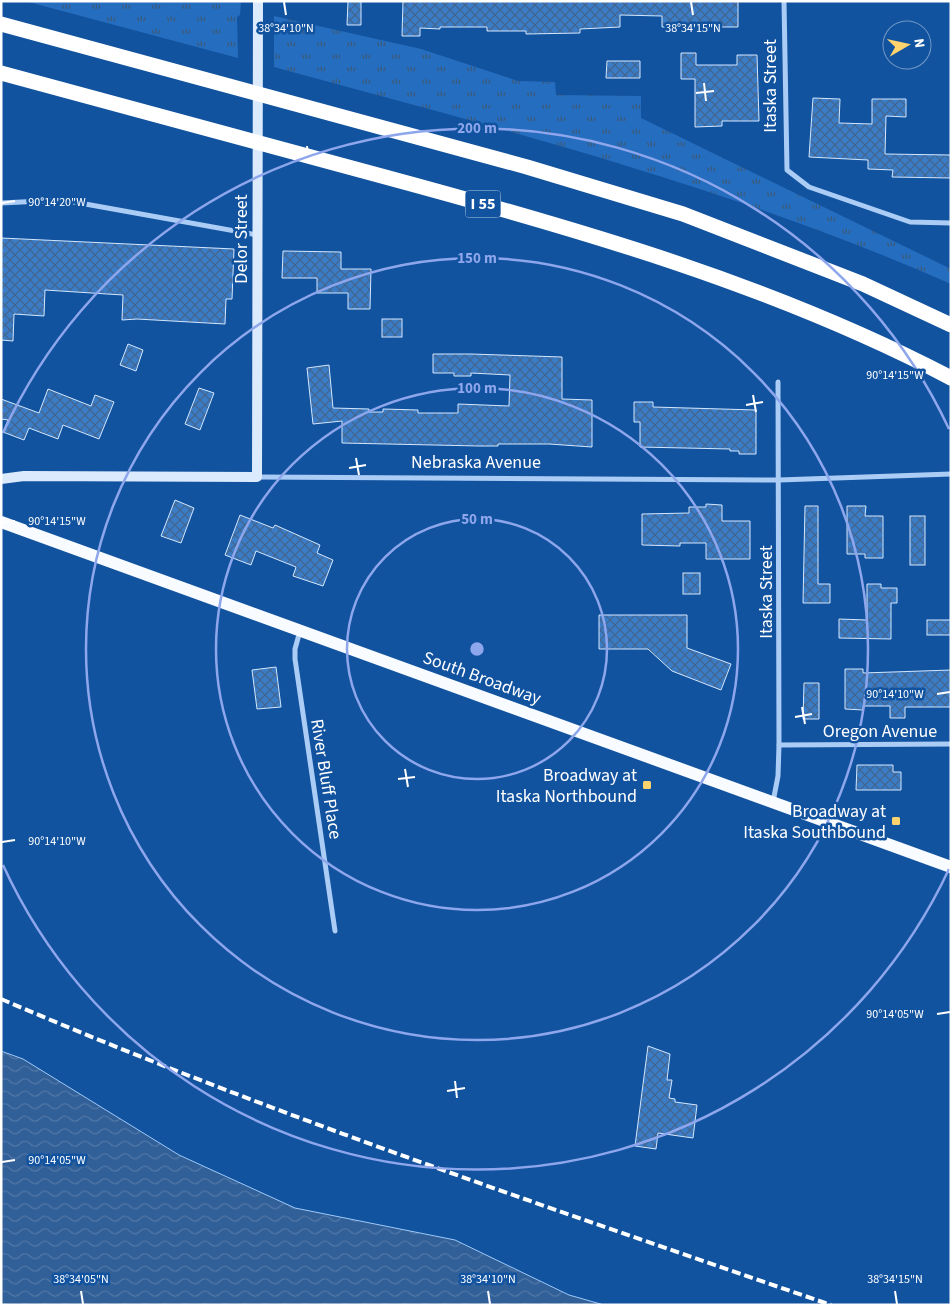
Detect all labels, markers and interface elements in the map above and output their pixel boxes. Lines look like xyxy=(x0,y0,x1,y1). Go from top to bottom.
text: 38°34'10"N xyxy=(258,20,314,37)
text: 38°34'15"N xyxy=(665,20,721,37)
north arrow xyxy=(882,20,932,70)
text: N xyxy=(908,37,929,49)
street label: Itaska Street xyxy=(758,39,783,133)
text: 200 m xyxy=(457,118,497,139)
road number: I 55 xyxy=(466,190,500,218)
text: 90°14'20"W xyxy=(28,194,86,211)
street label: Delor Street xyxy=(229,194,254,284)
text: 150 m xyxy=(457,248,497,269)
text: 90°14'15"W xyxy=(866,367,924,384)
text: 100 m xyxy=(457,378,497,399)
street label: Nebraska Avenue xyxy=(411,450,541,475)
text: 50 m xyxy=(461,509,493,530)
text: 90°14'15"W xyxy=(28,513,86,530)
street label: Itaska Street xyxy=(754,545,779,639)
centre of rings xyxy=(468,640,486,658)
street label: South Broadway xyxy=(419,645,545,711)
text: 90°14'10"W xyxy=(866,686,924,703)
street label: River Bluff Place xyxy=(304,717,348,841)
street label: Oregon Avenue xyxy=(823,719,937,744)
place label: Broadway at Itaska Northbound xyxy=(496,763,637,809)
marker: Broadway at Itaska Northbound xyxy=(641,779,653,791)
place label: Broadway at Itaska Southbound xyxy=(743,799,886,845)
marker: Broadway at Itaska Southbound xyxy=(890,815,902,827)
text: 90°14'10"W xyxy=(28,833,86,850)
text: 90°14'05"W xyxy=(866,1006,924,1023)
text: 90°14'05"W xyxy=(28,1152,86,1169)
text: 38°34'05"N xyxy=(53,1271,109,1288)
text: 38°34'10"N xyxy=(460,1271,516,1288)
text: 38°34'15"N xyxy=(867,1271,923,1288)

